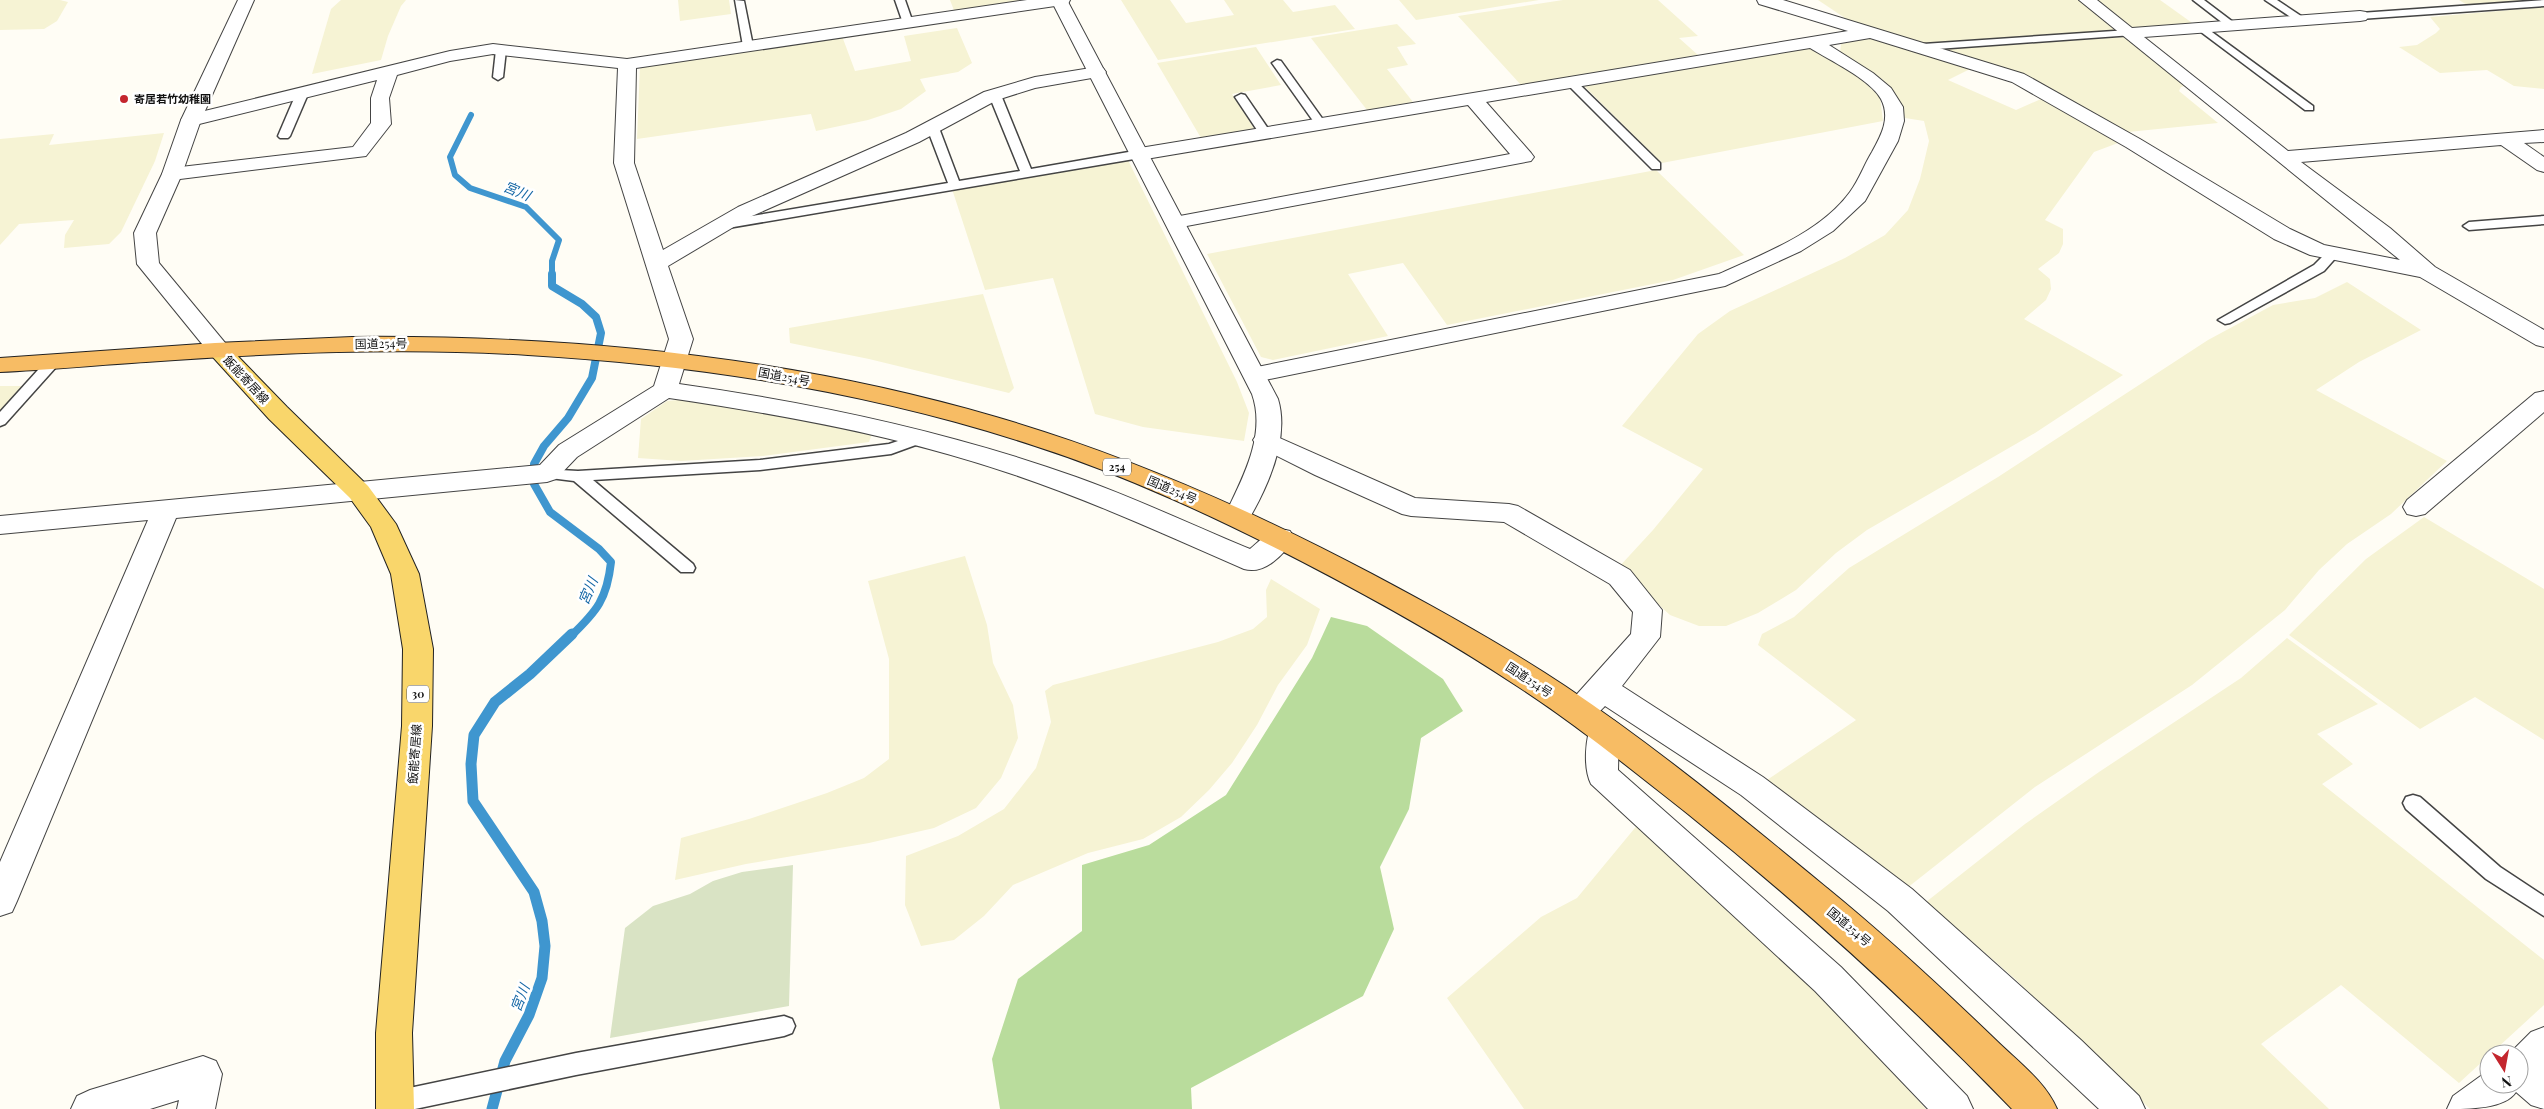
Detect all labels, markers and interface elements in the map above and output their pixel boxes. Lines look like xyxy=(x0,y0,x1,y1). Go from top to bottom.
place label: 寄居若竹幼稚園 xyxy=(134,91,211,106)
marker: 寄居若竹幼稚園 xyxy=(118,93,130,105)
water label: 宮川 xyxy=(501,176,536,206)
street label: 国道254号 xyxy=(355,335,407,351)
street label: 飯能寄居線 xyxy=(220,352,273,407)
street label: 国道254号 xyxy=(757,364,811,388)
road number: 254 xyxy=(1103,458,1131,476)
street label: 国道254号 xyxy=(1145,471,1200,507)
water label: 宮川 xyxy=(573,572,603,607)
street label: 国道254号 xyxy=(1503,658,1556,700)
road number: 30 xyxy=(407,686,429,702)
street label: 飯能寄居線 xyxy=(404,723,424,784)
street label: 国道254号 xyxy=(1824,903,1875,949)
water label: 宮川 xyxy=(506,979,534,1014)
north arrow xyxy=(2479,1044,2529,1094)
text: N xyxy=(2500,1072,2513,1093)

